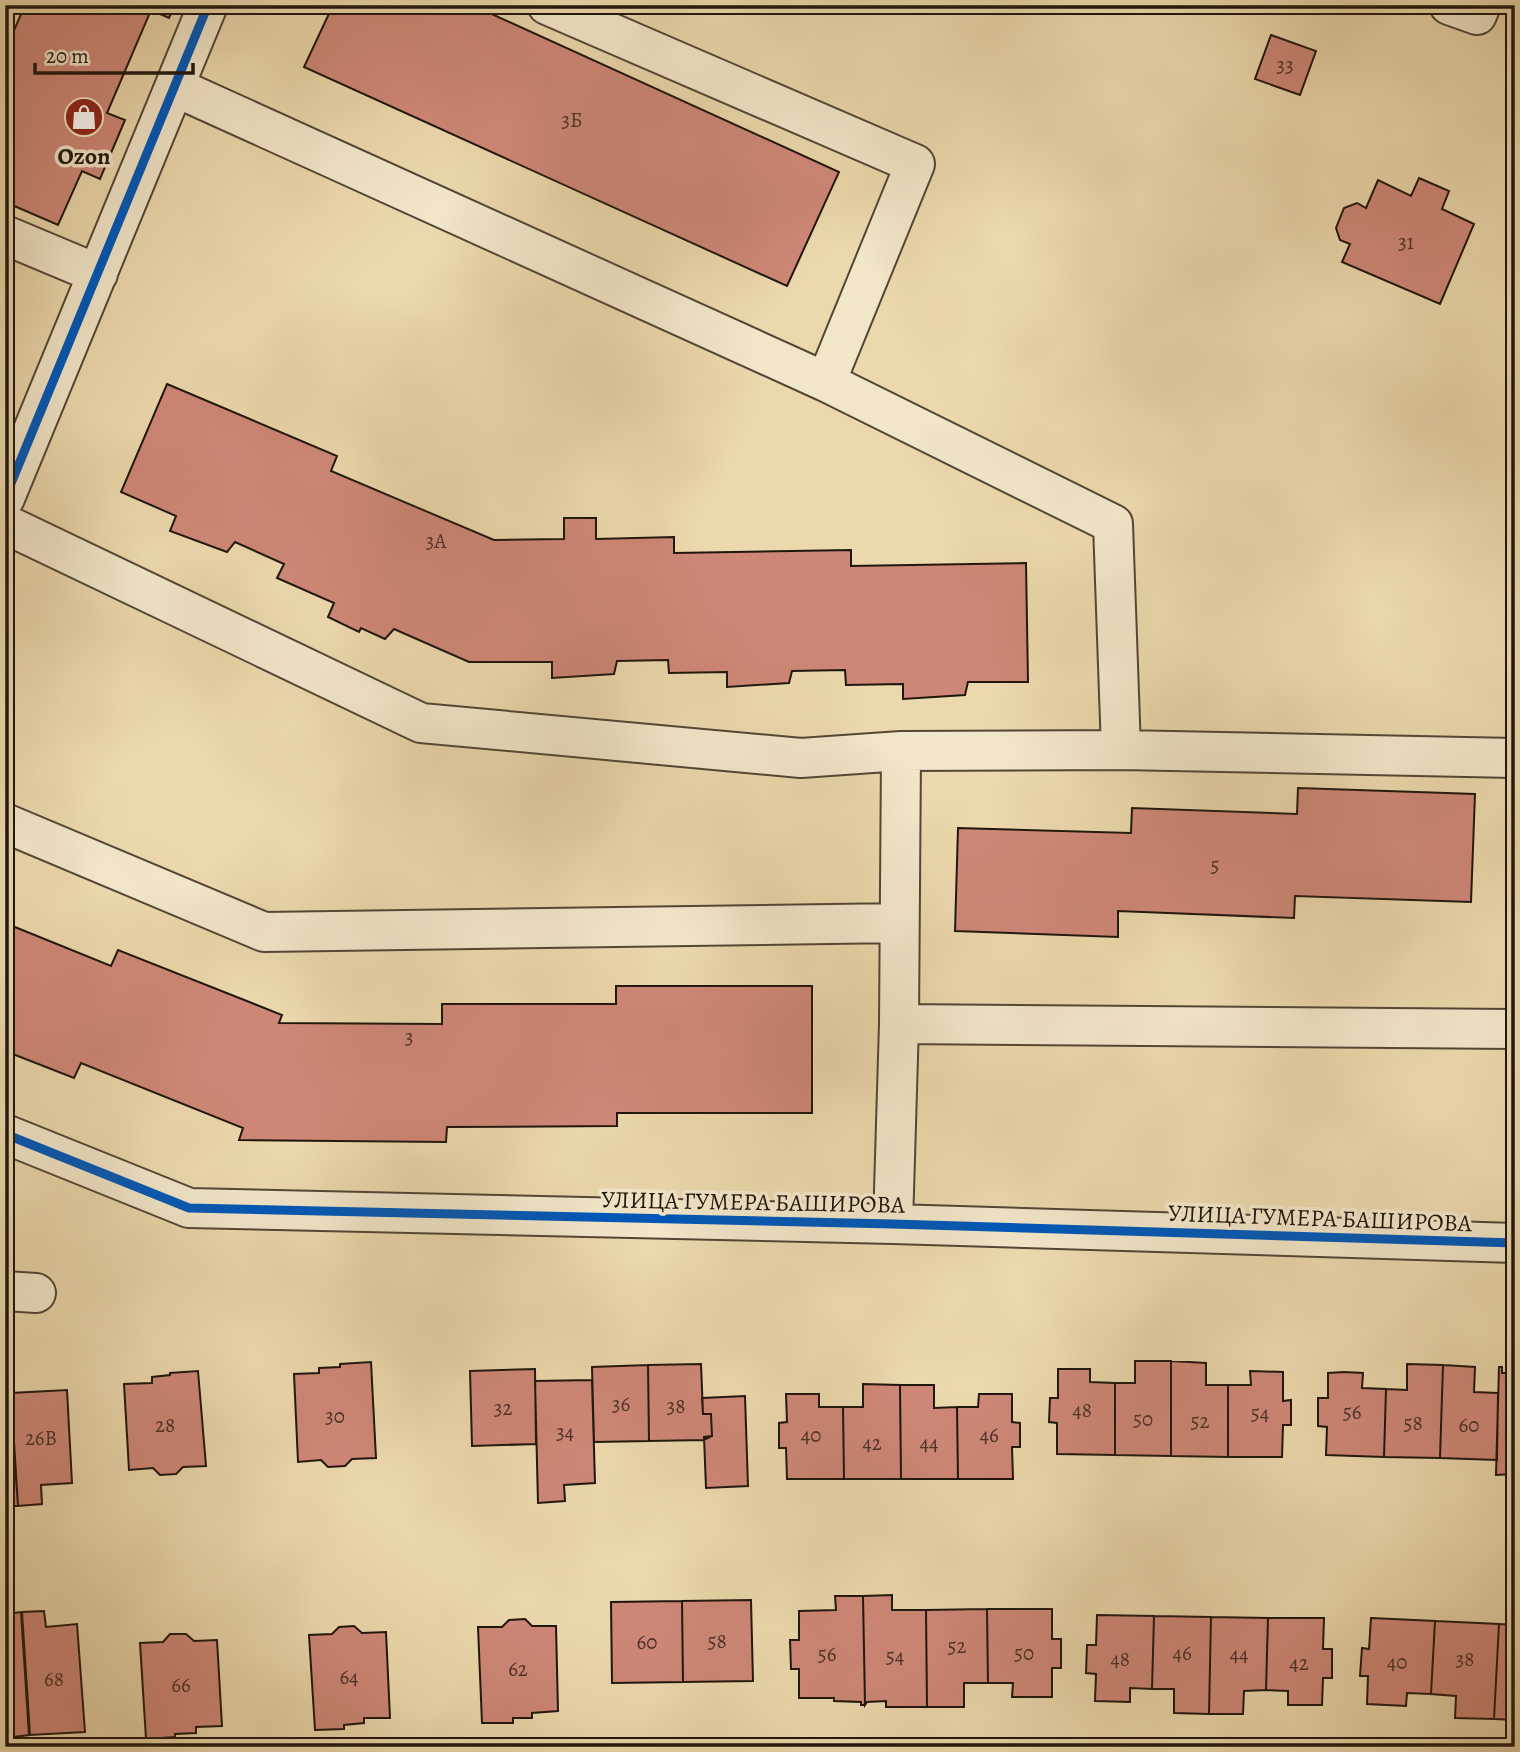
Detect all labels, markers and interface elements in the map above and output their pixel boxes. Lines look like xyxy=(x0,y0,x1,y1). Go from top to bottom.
scale bar xyxy=(35,32,192,76)
text: 20 m xyxy=(46,42,89,70)
house number: 33 xyxy=(1276,51,1294,79)
shop icon: Ozon xyxy=(63,96,105,138)
house number: 3Б xyxy=(561,106,583,134)
place label: Ozon xyxy=(57,140,111,172)
house number: 31 xyxy=(1398,228,1414,256)
house number: 3А xyxy=(426,527,447,555)
house number: 5 xyxy=(1210,851,1220,879)
house number: 3 xyxy=(405,1023,413,1051)
street label: УЛИЦА ГУМЕРА БАШИРОВА xyxy=(601,1183,906,1221)
street label: УЛИЦА ГУМЕРА БАШИРОВА xyxy=(1168,1197,1473,1239)
house number: 36 xyxy=(612,1390,631,1418)
house number: 38 xyxy=(667,1392,685,1420)
house number: 32 xyxy=(494,1394,512,1422)
house number: 48 xyxy=(1072,1396,1092,1424)
house number: 56 xyxy=(1343,1398,1362,1426)
house number: 54 xyxy=(1251,1399,1269,1427)
house number: 30 xyxy=(325,1402,345,1430)
house number: 50 xyxy=(1133,1405,1153,1433)
house number: 52 xyxy=(1190,1407,1210,1435)
house number: 58 xyxy=(1403,1409,1423,1437)
house number: 28 xyxy=(155,1411,175,1439)
house number: 60 xyxy=(1459,1411,1479,1439)
house number: 34 xyxy=(556,1418,574,1446)
house number: 40 xyxy=(801,1421,821,1449)
house number: 46 xyxy=(979,1421,999,1449)
house number: 26В xyxy=(25,1424,57,1452)
house number: 42 xyxy=(862,1429,882,1457)
house number: 44 xyxy=(919,1429,939,1457)
house number: 58 xyxy=(707,1627,727,1655)
house number: 60 xyxy=(637,1628,657,1656)
house number: 52 xyxy=(947,1632,967,1660)
house number: 50 xyxy=(1014,1639,1034,1667)
house number: 46 xyxy=(1172,1639,1192,1667)
house number: 56 xyxy=(818,1640,837,1668)
house number: 44 xyxy=(1229,1640,1249,1668)
house number: 54 xyxy=(886,1642,904,1670)
house number: 48 xyxy=(1110,1645,1130,1673)
house number: 38 xyxy=(1456,1645,1474,1673)
house number: 40 xyxy=(1387,1648,1407,1676)
house number: 42 xyxy=(1289,1649,1309,1677)
house number: 62 xyxy=(508,1655,528,1683)
house number: 64 xyxy=(339,1663,359,1691)
house number: 68 xyxy=(44,1665,64,1693)
house number: 66 xyxy=(171,1671,191,1699)

